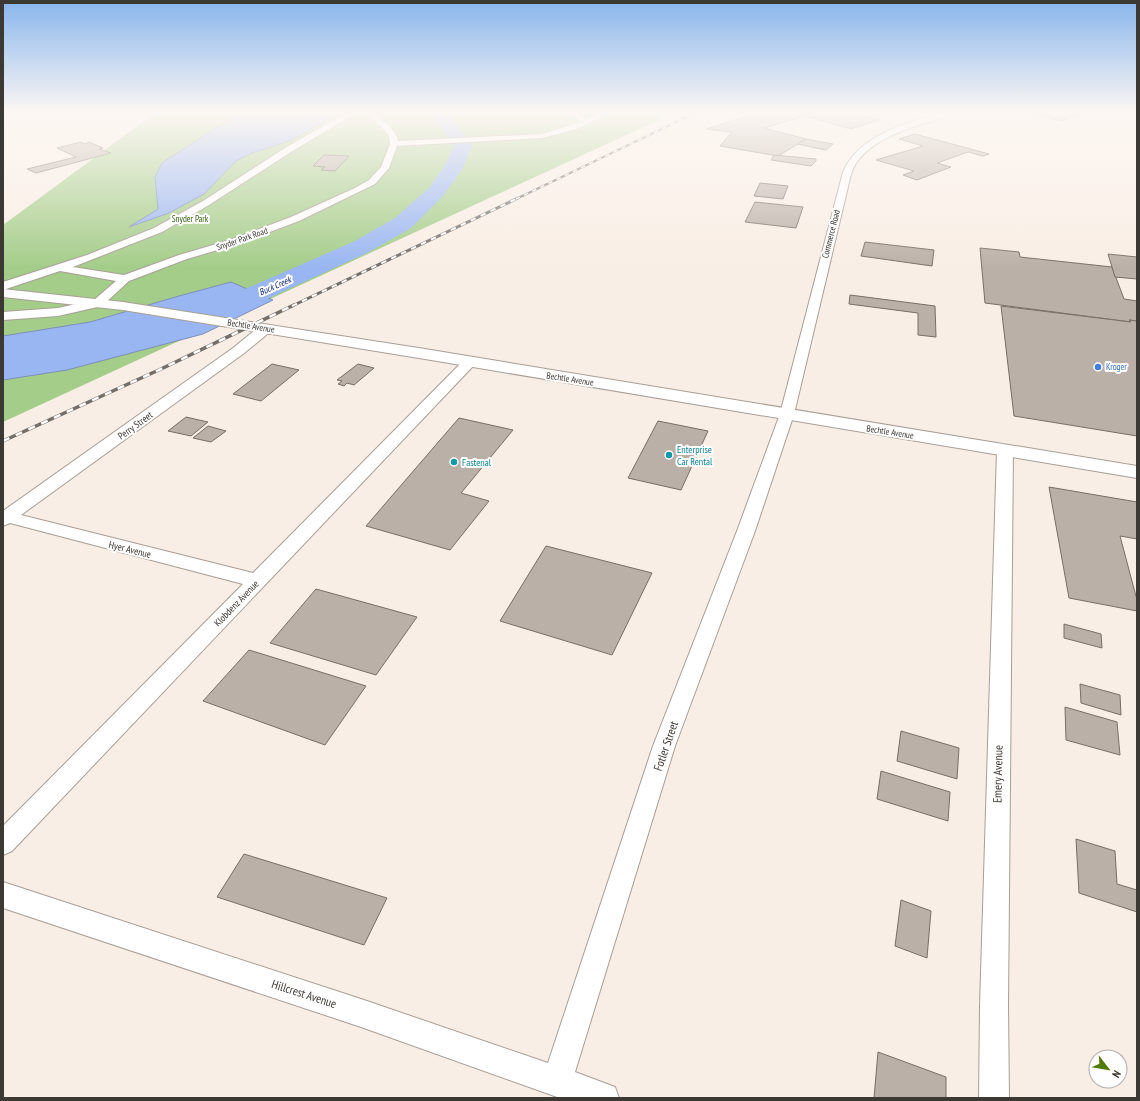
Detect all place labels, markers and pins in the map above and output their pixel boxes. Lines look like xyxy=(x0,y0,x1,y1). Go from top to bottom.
place label: Kroger xyxy=(1106,361,1127,372)
marker: Kroger xyxy=(1093,362,1103,372)
place label: Enterprise Car Rental xyxy=(677,443,713,468)
marker: Enterprise Car Rental xyxy=(664,450,674,460)
place label: Fastenal xyxy=(462,456,492,469)
marker: Fastenal xyxy=(449,457,459,467)

